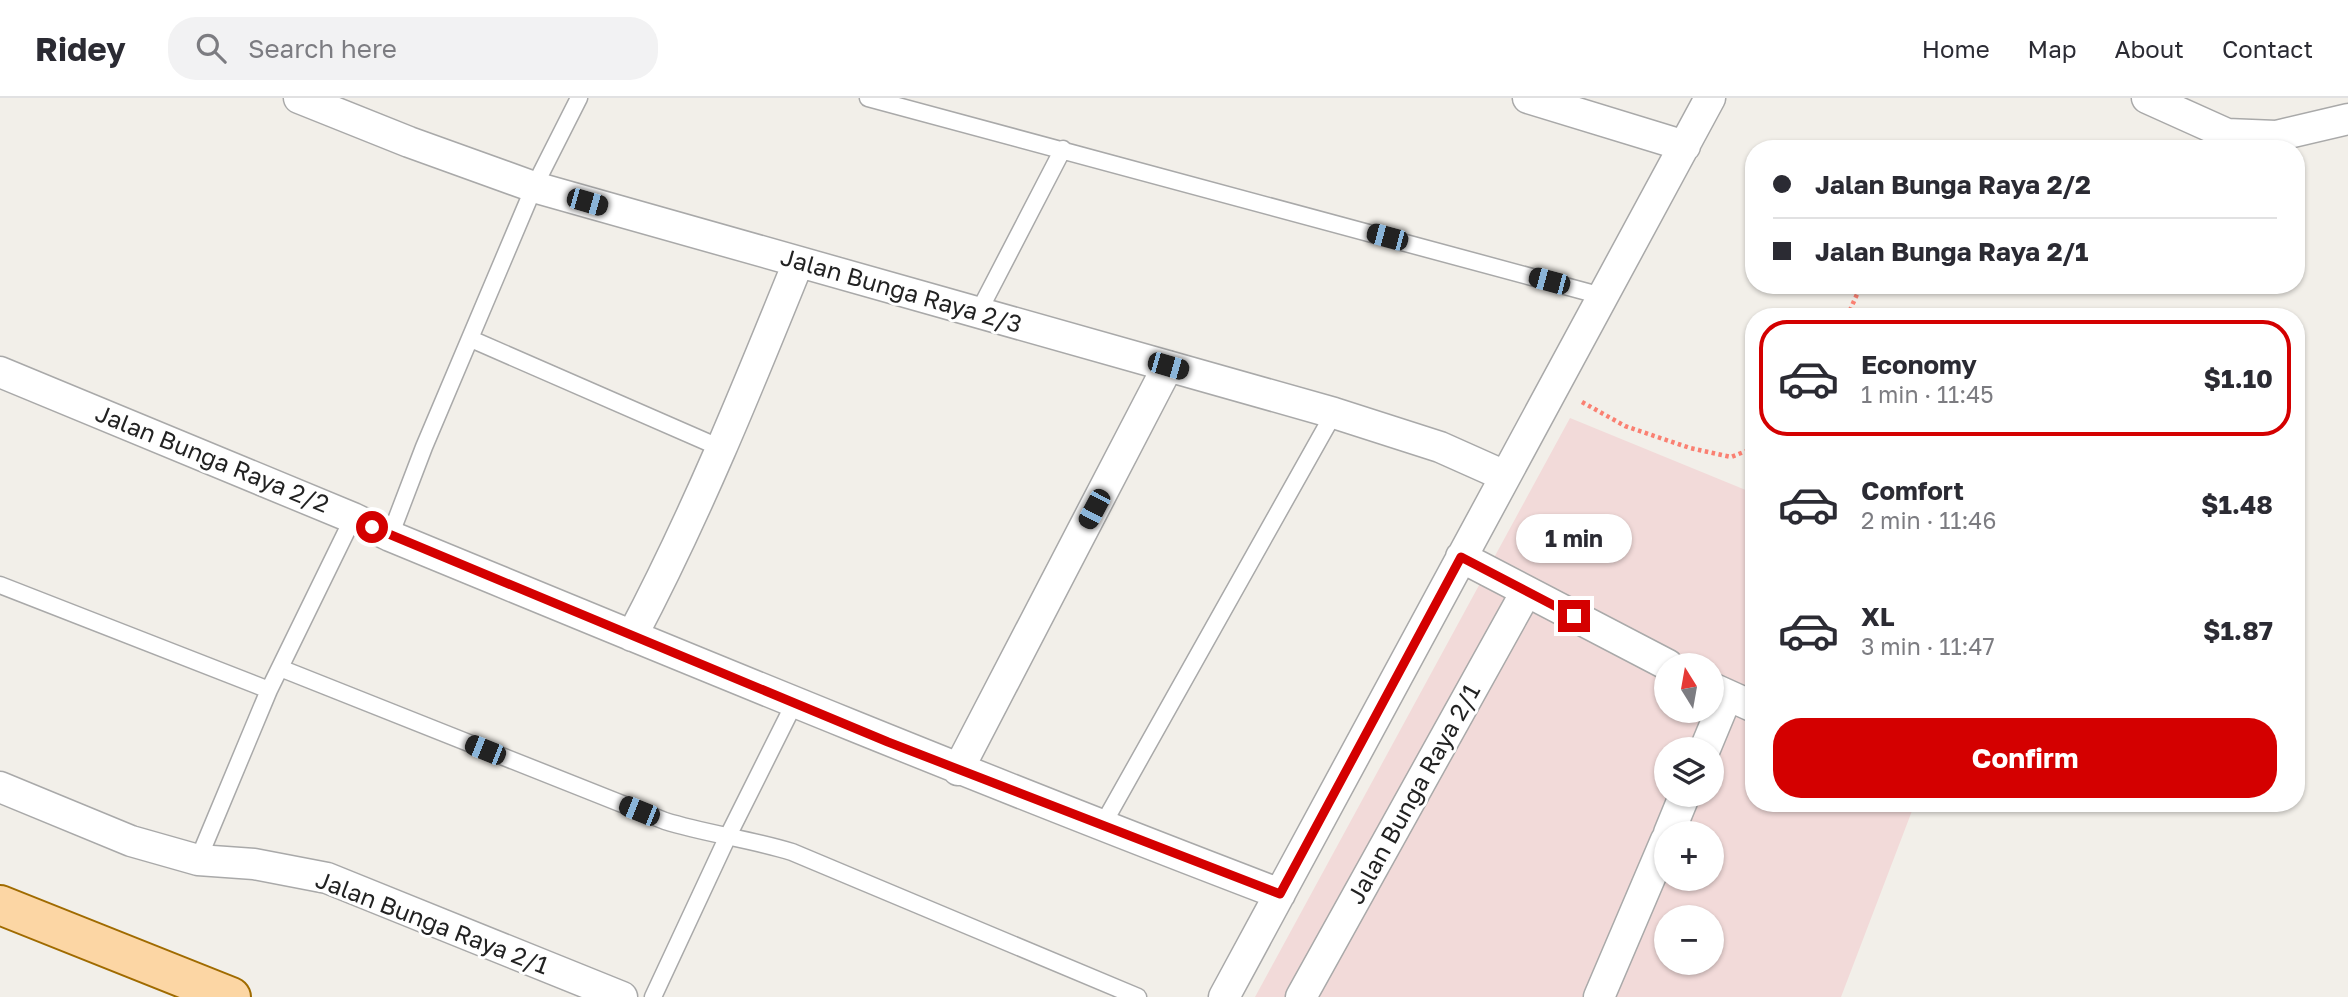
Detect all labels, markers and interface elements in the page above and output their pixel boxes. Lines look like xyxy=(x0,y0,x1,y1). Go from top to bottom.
search box xyxy=(168,17,658,80)
text: Ridey xyxy=(35,29,126,68)
icon: search xyxy=(192,29,230,67)
text: Search here xyxy=(248,33,397,64)
text: Home xyxy=(1922,34,1990,63)
text: Map xyxy=(2028,34,2077,63)
text: About xyxy=(2115,34,2184,63)
text: Contact xyxy=(2222,34,2313,63)
text: Jalan Bunga Raya 2/2 xyxy=(1815,169,2091,200)
car xyxy=(564,186,611,218)
car xyxy=(1364,221,1411,253)
text: Jalan Bunga Raya 2/1 xyxy=(1815,236,2088,267)
street label: Jalan Bunga Raya 2/3 xyxy=(778,241,1025,338)
car xyxy=(1526,265,1573,297)
icon: car xyxy=(1777,347,1840,410)
text: Economy xyxy=(1861,349,1977,380)
car xyxy=(1145,350,1192,382)
text: $1.10 xyxy=(2204,363,2273,394)
text: 1 min · 11:45 xyxy=(1861,380,1994,408)
street label: Jalan Bunga Raya 2/2 xyxy=(92,397,334,518)
icon: car xyxy=(1777,473,1840,536)
text: Comfort xyxy=(1861,475,1964,506)
car xyxy=(1075,486,1114,532)
text: $1.48 xyxy=(2201,489,2273,520)
text: 2 min · 11:46 xyxy=(1861,506,1996,534)
route start xyxy=(356,511,388,543)
callout: 1 min xyxy=(1516,514,1632,564)
text: 1 min xyxy=(1545,524,1603,552)
icon: car xyxy=(1777,599,1840,662)
route end xyxy=(1558,600,1590,632)
text: XL xyxy=(1861,601,1895,632)
text: $1.87 xyxy=(2203,615,2273,646)
text: 3 min · 11:47 xyxy=(1861,632,1995,660)
north arrow xyxy=(1654,653,1724,723)
map controls xyxy=(1654,653,1724,975)
street label: Jalan Bunga Raya 2/1 xyxy=(1340,678,1485,908)
button: Confirm xyxy=(1773,718,2277,798)
car xyxy=(462,732,509,768)
button: layers xyxy=(1654,737,1724,807)
car xyxy=(616,793,663,829)
button: + xyxy=(1654,821,1724,891)
street label: Jalan Bunga Raya 2/1 xyxy=(312,864,553,979)
button: − xyxy=(1654,905,1724,975)

